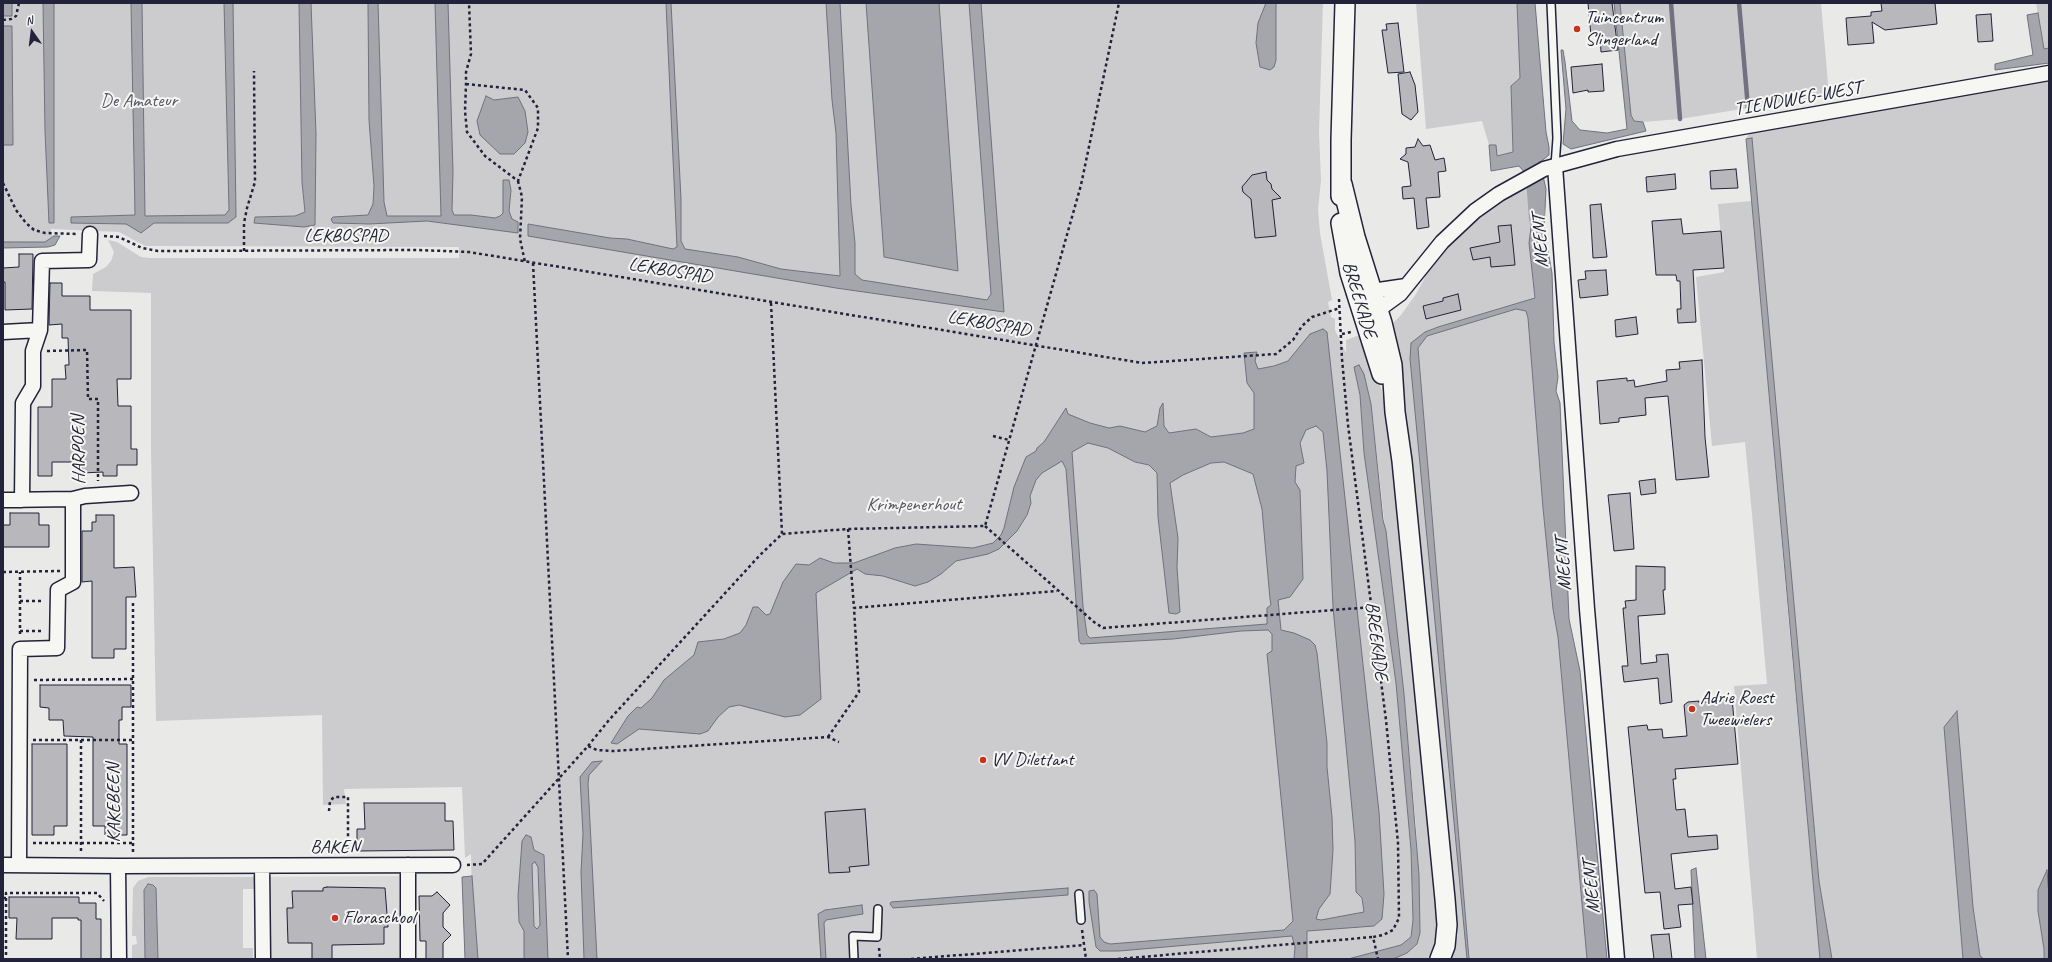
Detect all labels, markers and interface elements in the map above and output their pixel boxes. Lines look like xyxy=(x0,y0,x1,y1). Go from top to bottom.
place label: Tuincentrum Slingerland xyxy=(1585,7,1663,51)
north arrow xyxy=(12,12,52,52)
text: N xyxy=(24,13,34,28)
marker: Tuincentrum Slingerland xyxy=(1572,24,1582,34)
street label: TIENDWEG-WEST xyxy=(1733,77,1863,121)
park label: De Amateur xyxy=(101,90,177,112)
street label: MEENT xyxy=(1528,214,1554,268)
street label: LEKBOSPAD xyxy=(304,225,388,247)
street label: LEKBOSPAD xyxy=(627,253,713,289)
street label: BREEKADE xyxy=(1337,259,1381,341)
street label: LEKBOSPAD xyxy=(946,306,1032,342)
street label: HARPOEN xyxy=(68,415,90,485)
park label: Krimpenerhout xyxy=(866,494,962,516)
street label: MEENT xyxy=(1551,537,1577,591)
street label: BREEKADE xyxy=(1360,600,1392,682)
place label: Adrie Roest Tweewielers xyxy=(1700,687,1774,731)
marker: Adrie Roest Tweewielers xyxy=(1687,704,1697,714)
place label: VV Dilettant xyxy=(991,749,1074,771)
marker: VV Dilettant xyxy=(978,755,988,765)
street label: KAKEBEEN xyxy=(103,763,125,843)
street label: BAKEN xyxy=(310,836,360,858)
street label: MEENT xyxy=(1578,859,1606,915)
place label: Floraschool xyxy=(343,907,415,929)
marker: Floraschool xyxy=(330,913,340,923)

